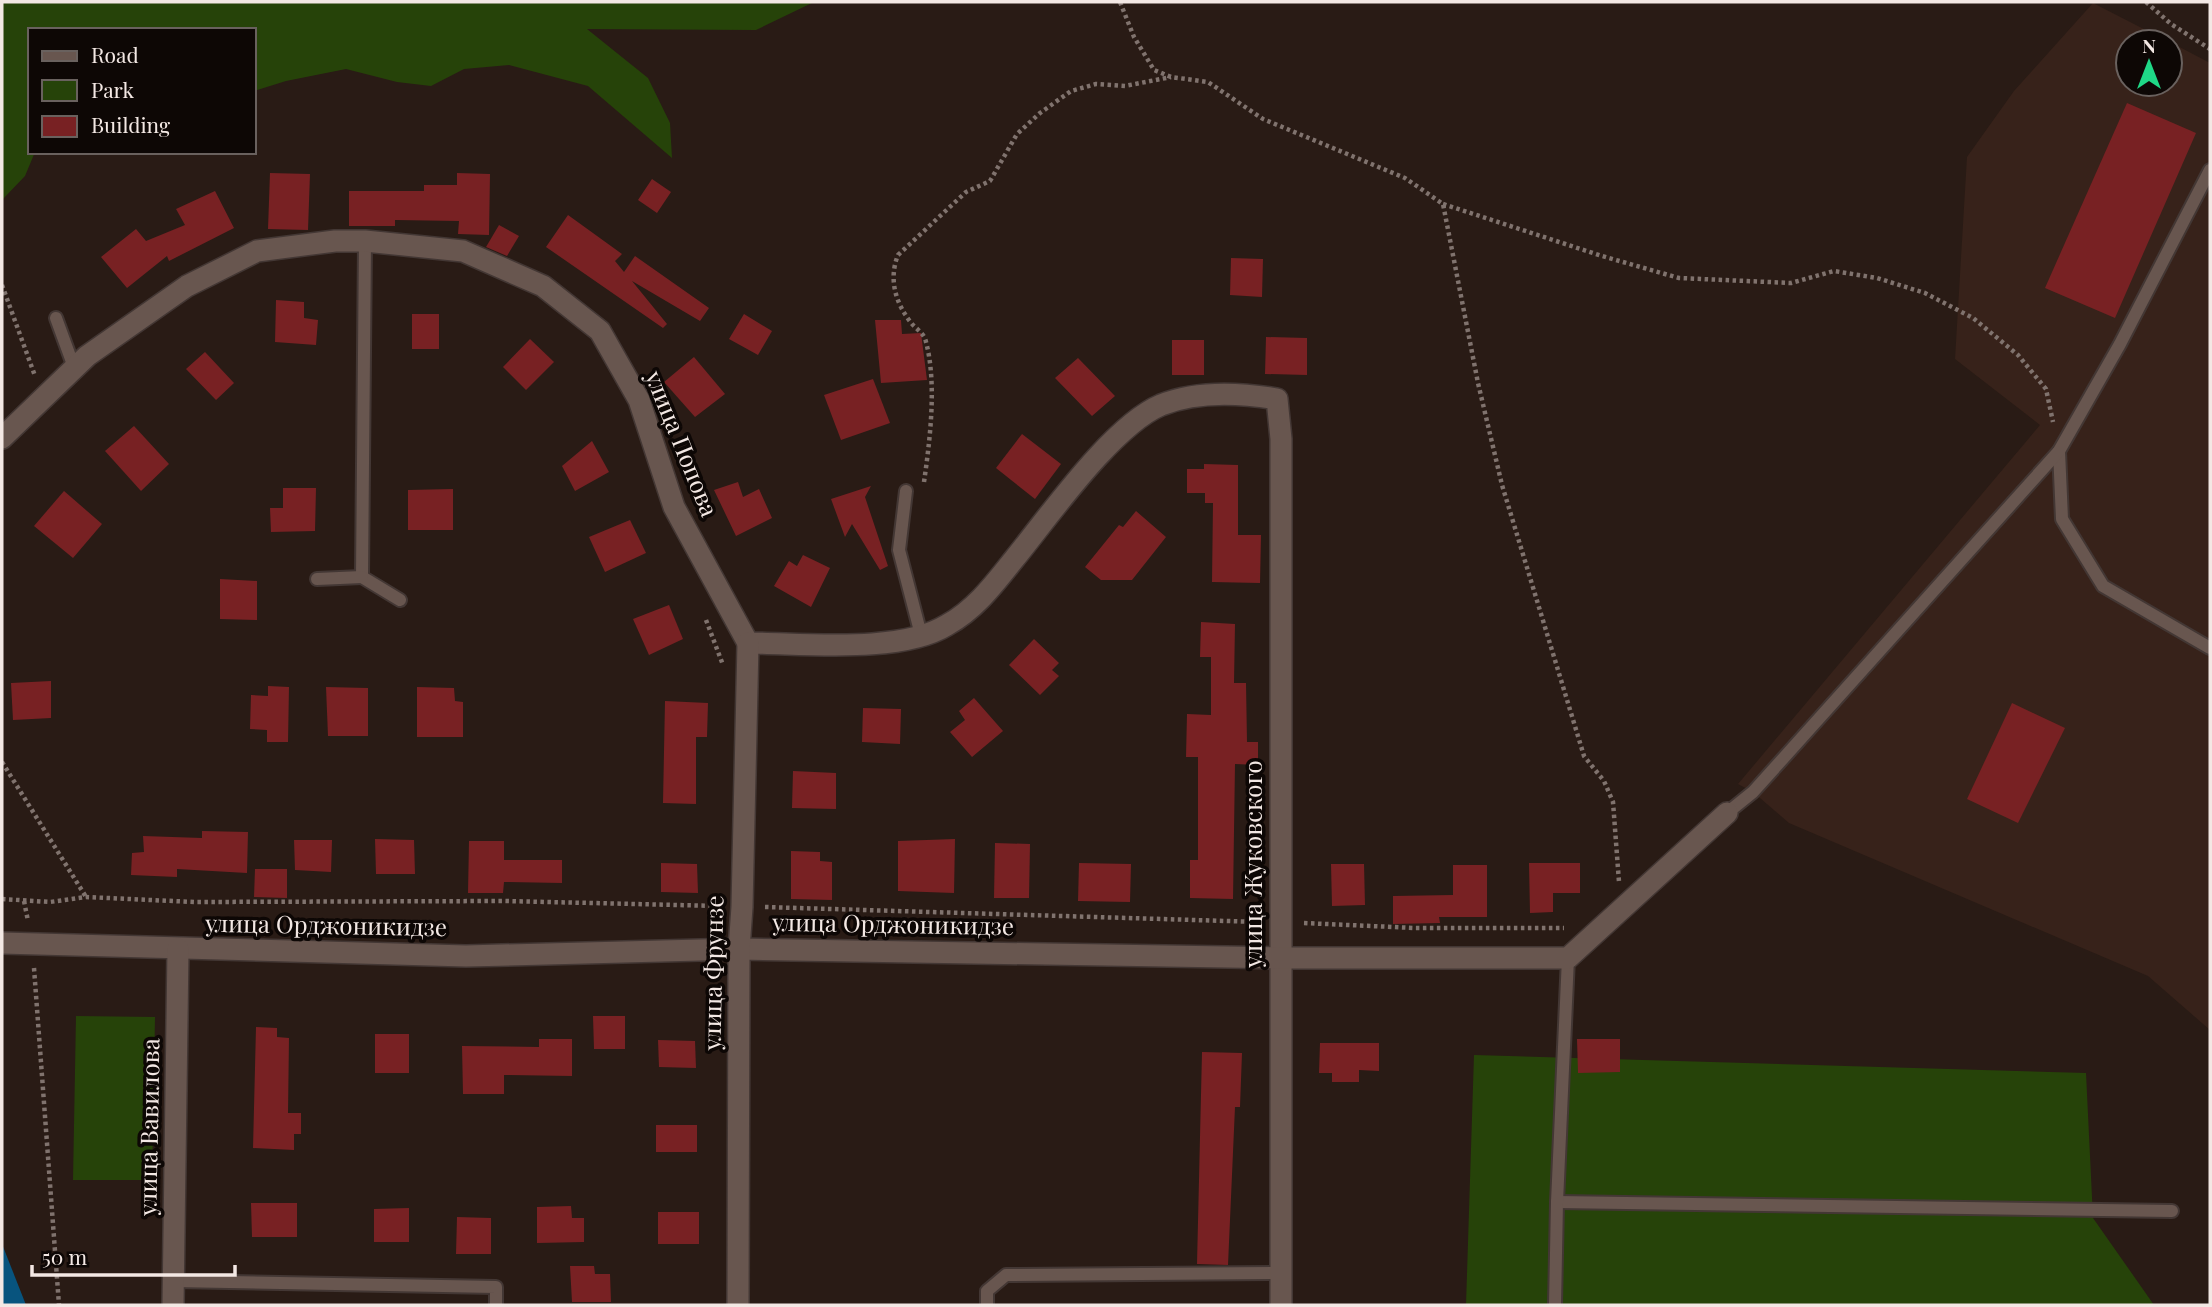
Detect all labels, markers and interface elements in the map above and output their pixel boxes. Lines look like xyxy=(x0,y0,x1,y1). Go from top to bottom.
legend xyxy=(28,28,256,154)
north arrow xyxy=(2114,28,2184,98)
text: N xyxy=(2142,32,2156,58)
text: Road xyxy=(91,40,139,68)
text: Park xyxy=(91,75,135,103)
text: Building xyxy=(91,110,170,138)
street label: улица Попова xyxy=(639,365,727,521)
street label: улица Жуковского xyxy=(1236,760,1268,969)
street label: улица Фрунзе xyxy=(695,895,729,1052)
street label: улица Орджоникидзе xyxy=(771,905,1014,941)
street label: улица Орджоникидзе xyxy=(204,906,447,942)
street label: улица Вавилова xyxy=(130,1038,166,1217)
scale bar xyxy=(32,1234,234,1278)
text: 50 m xyxy=(42,1242,88,1270)

